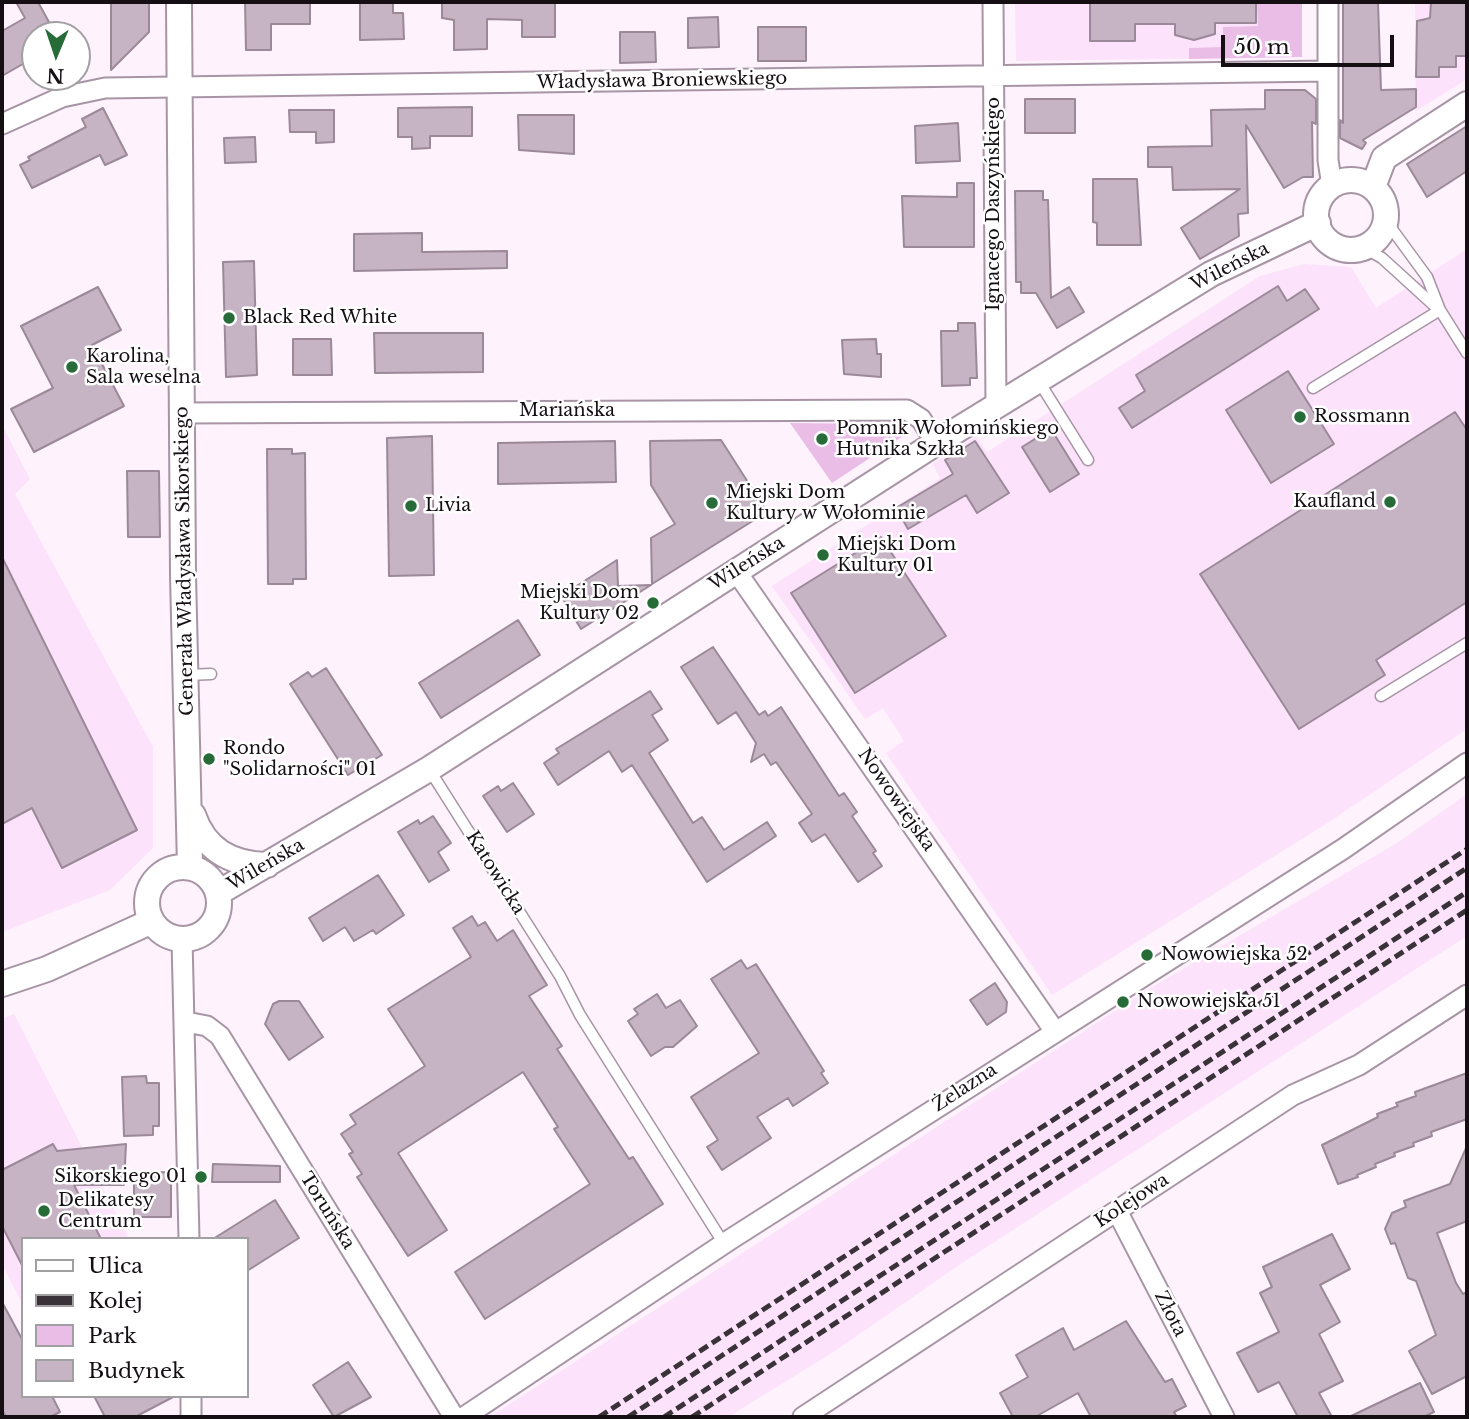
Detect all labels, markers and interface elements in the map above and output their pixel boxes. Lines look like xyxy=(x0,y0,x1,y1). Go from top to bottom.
north arrow xyxy=(21,21,91,91)
scale bar xyxy=(1224,21,1397,65)
text: 50 m xyxy=(1234,34,1289,60)
text: N xyxy=(46,64,65,87)
street label: Władysława Broniewskiego xyxy=(537,68,787,94)
street label: Ignacego Daszyńskiego xyxy=(983,97,1005,311)
street label: Wileńska xyxy=(1187,238,1273,296)
place label: Black Red White xyxy=(243,307,397,329)
marker: Black Red White xyxy=(221,310,237,326)
place label: Karolina, Sala weselna xyxy=(86,346,201,388)
marker: Karolina, Sala weselna xyxy=(64,359,80,375)
street label: Mariańska xyxy=(519,400,615,422)
street label: Generała Władysława Sikorskiego xyxy=(171,406,199,716)
place label: Rossmann xyxy=(1314,406,1410,428)
marker: Rossmann xyxy=(1292,409,1308,425)
place label: Pomnik Wołomińskiego Hutnika Szkła xyxy=(836,418,1059,460)
marker: Pomnik Wołomińskiego Hutnika Szkła xyxy=(814,431,830,447)
place label: Miejski Dom Kultury w Wołominie xyxy=(726,482,926,524)
place label: Kaufland xyxy=(1293,491,1376,513)
marker: Kaufland xyxy=(1382,494,1398,510)
place label: Livia xyxy=(425,495,471,517)
marker: Miejski Dom Kultury w Wołominie xyxy=(704,495,720,511)
marker: Livia xyxy=(403,498,419,514)
street label: Wileńska xyxy=(705,532,789,596)
place label: Miejski Dom Kultury 01 xyxy=(837,534,956,576)
marker: Miejski Dom Kultury 01 xyxy=(815,547,831,563)
place label: Miejski Dom Kultury 02 xyxy=(520,582,639,624)
marker: Miejski Dom Kultury 02 xyxy=(645,595,661,611)
place label: Rondo "Solidarności" 01 xyxy=(223,738,376,780)
street label: Nowowiejska xyxy=(853,745,939,855)
marker: Rondo "Solidarności" 01 xyxy=(201,751,217,767)
street label: Katowicka xyxy=(461,827,529,919)
street label: Wileńska xyxy=(224,834,308,896)
place label: Nowowiejska 52 xyxy=(1161,944,1308,966)
marker: Nowowiejska 52 xyxy=(1139,947,1155,963)
place label: Nowowiejska 51 xyxy=(1137,991,1280,1013)
marker: Nowowiejska 51 xyxy=(1115,994,1131,1010)
street label: Żelazna xyxy=(929,1059,1001,1117)
place label: Sikorskiego 01 xyxy=(54,1166,187,1188)
marker: Sikorskiego 01 xyxy=(193,1169,209,1185)
street label: Toruńska xyxy=(295,1169,359,1253)
street label: Kolejowa xyxy=(1091,1169,1173,1233)
place label: Delikatesy Centrum xyxy=(58,1190,154,1232)
marker: Delikatesy Centrum xyxy=(36,1203,52,1219)
legend xyxy=(21,1237,248,1398)
text: Ulica xyxy=(88,1253,143,1279)
text: Kolej xyxy=(88,1288,143,1314)
street label: Złota xyxy=(1149,1288,1191,1340)
text: Park xyxy=(88,1323,137,1349)
text: Budynek xyxy=(88,1358,185,1384)

